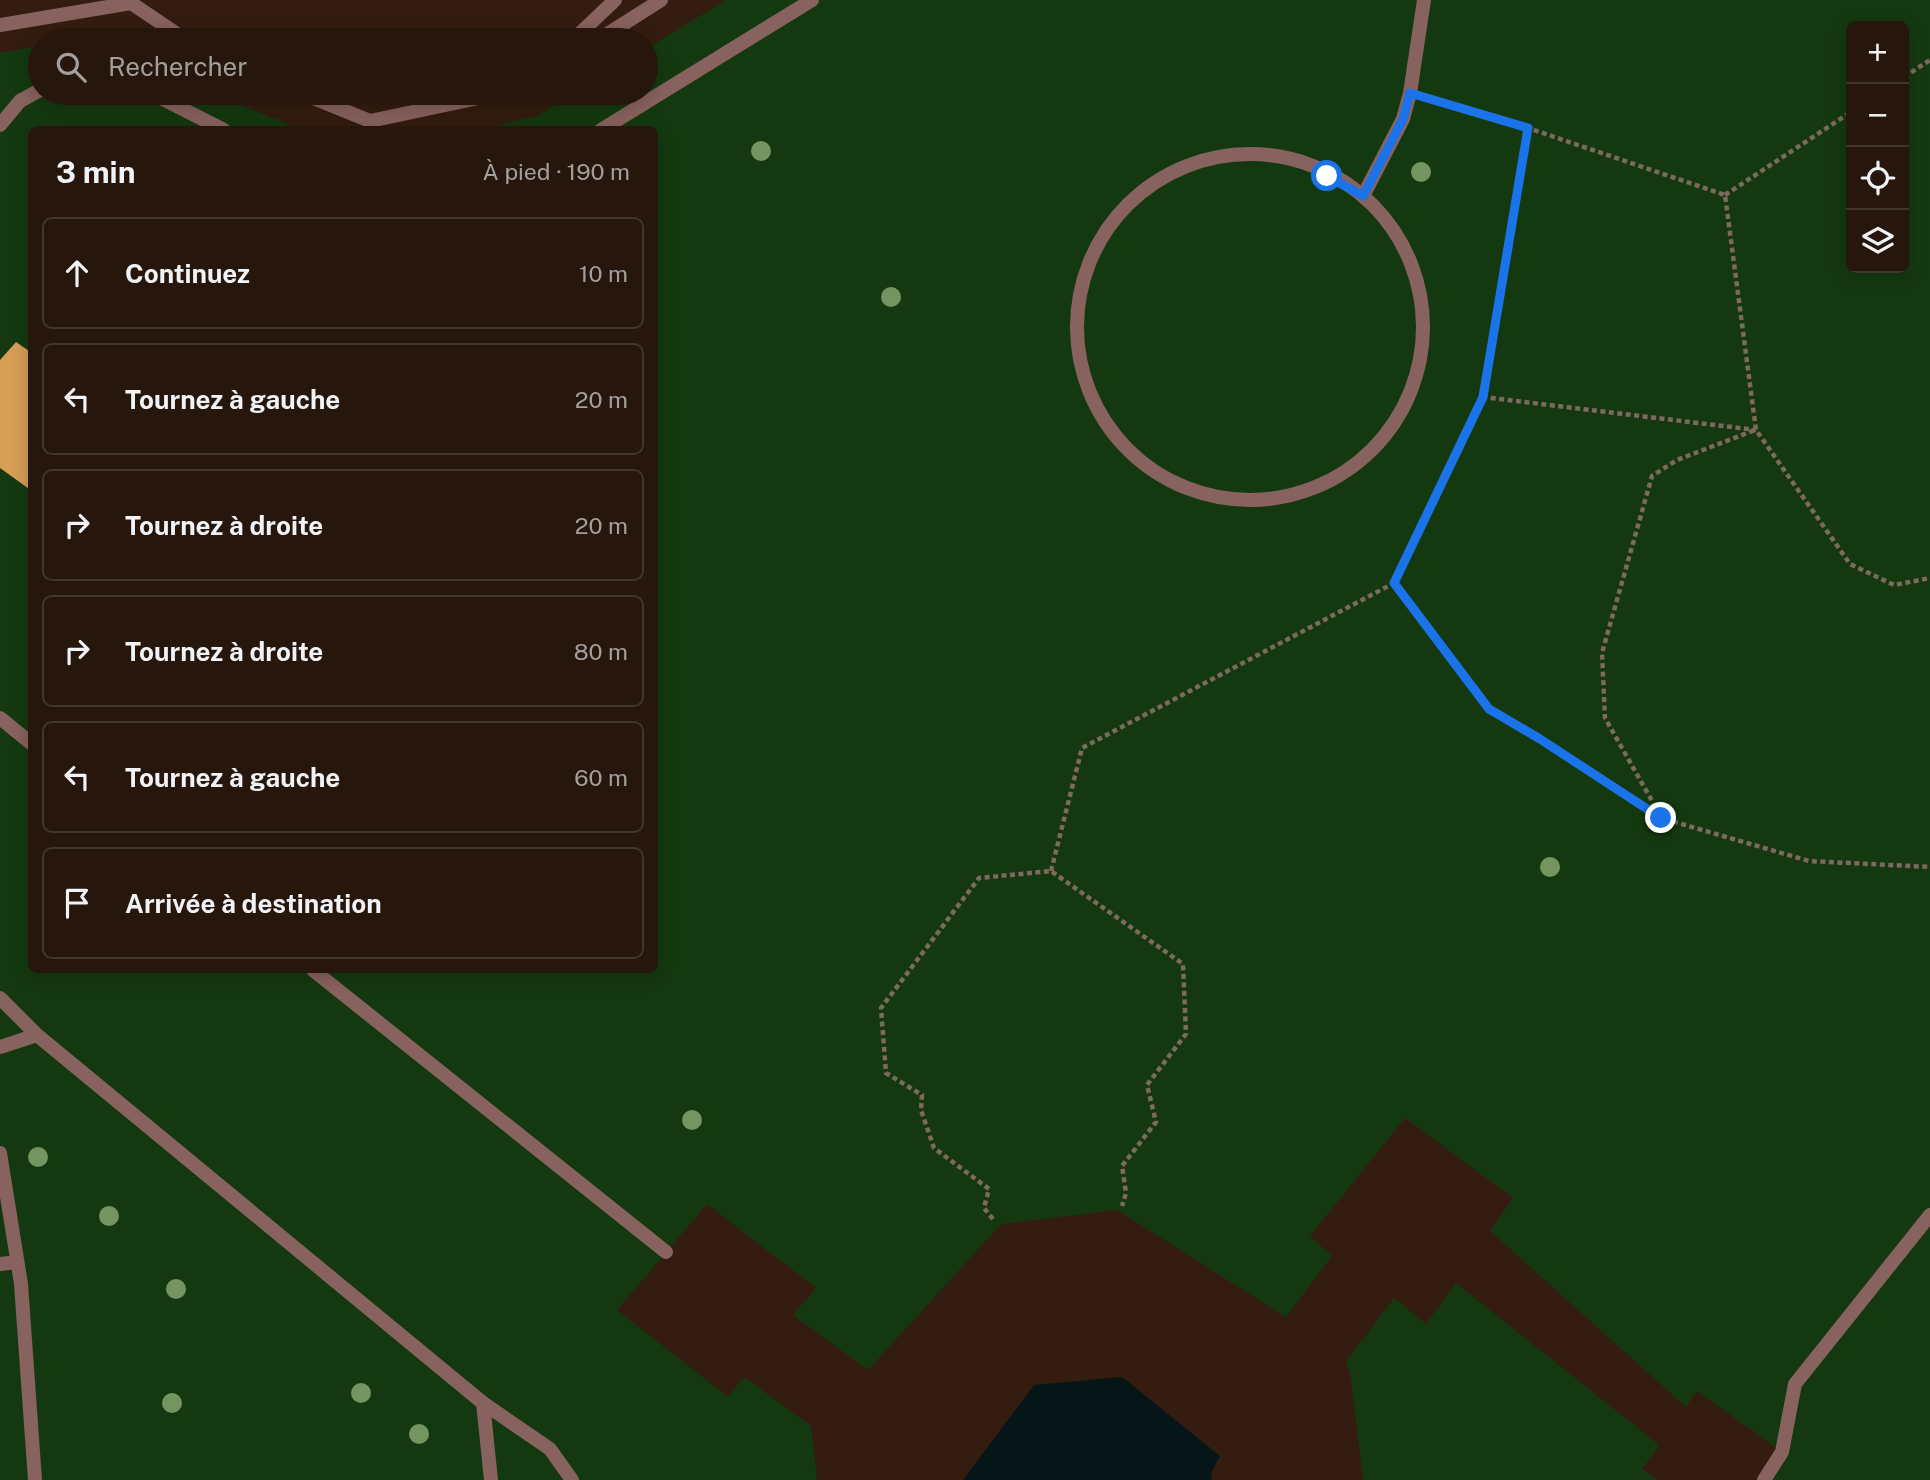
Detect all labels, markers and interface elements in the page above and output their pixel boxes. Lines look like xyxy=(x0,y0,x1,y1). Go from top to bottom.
map controls xyxy=(1846,21,1909,273)
button: + xyxy=(1846,21,1909,84)
search box xyxy=(28,28,658,105)
icon: search xyxy=(52,48,90,86)
text: Rechercher xyxy=(108,51,247,82)
button: − xyxy=(1846,84,1909,147)
button: locate xyxy=(1846,147,1909,210)
text: 3 min xyxy=(56,154,135,190)
text: À pied · 190 m xyxy=(483,158,630,185)
route start xyxy=(1311,160,1342,191)
button: layers xyxy=(1846,210,1909,273)
icon: ahead xyxy=(58,254,96,292)
text: Continuez xyxy=(125,258,250,289)
text: 10 m xyxy=(579,260,628,287)
icon: left xyxy=(58,380,96,418)
text: Tournez à gauche xyxy=(125,384,340,415)
text: 20 m xyxy=(575,386,628,413)
icon: right xyxy=(58,506,96,544)
text: Tournez à droite xyxy=(125,510,323,541)
text: 20 m xyxy=(575,512,628,539)
icon: right xyxy=(58,632,96,670)
text: Tournez à droite xyxy=(125,636,323,667)
text: 80 m xyxy=(574,638,628,665)
icon: left xyxy=(58,758,96,796)
text: Tournez à gauche xyxy=(125,762,340,793)
text: 60 m xyxy=(574,764,628,791)
route end xyxy=(1645,802,1676,833)
icon: arrive xyxy=(58,884,96,922)
text: Arrivée à destination xyxy=(125,888,382,919)

